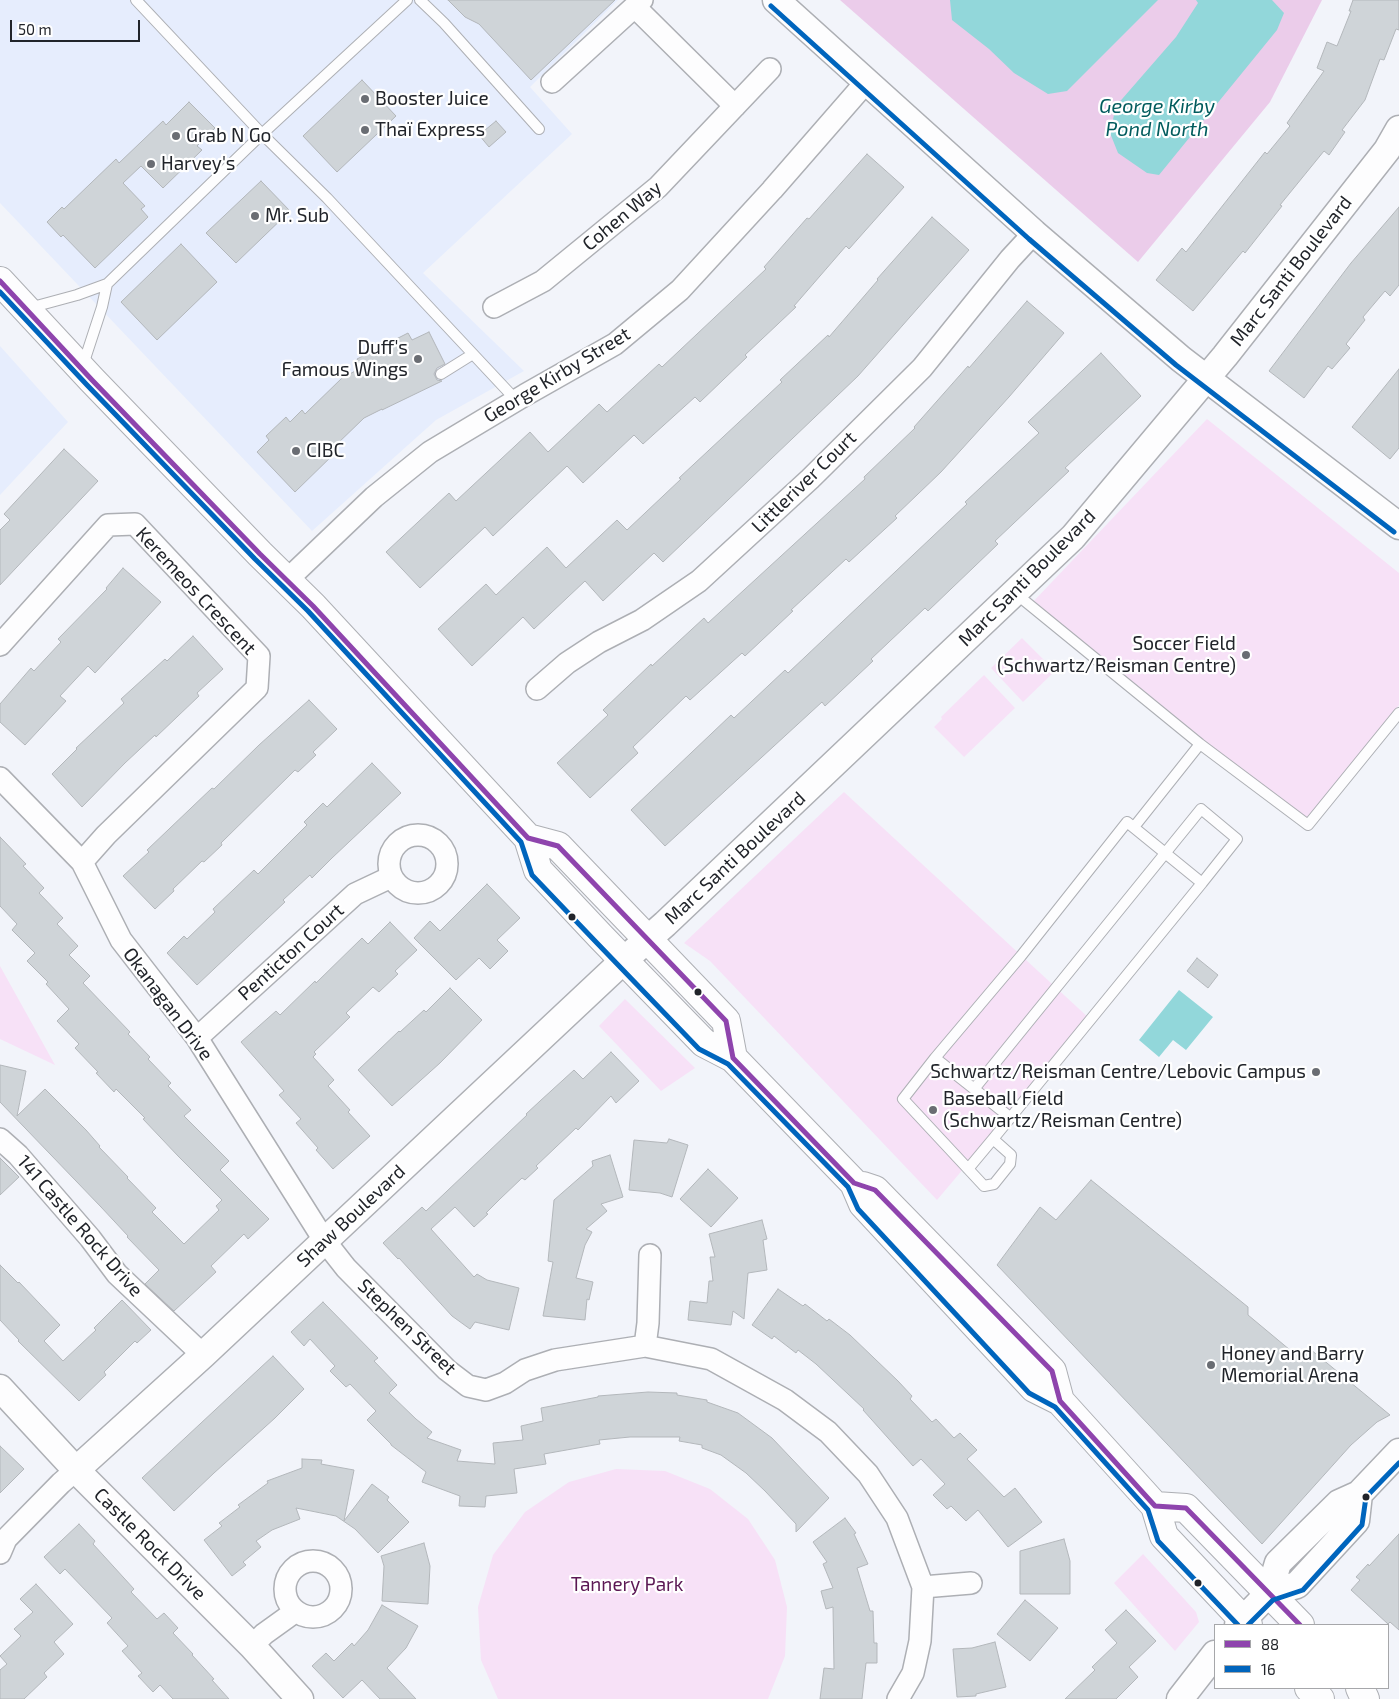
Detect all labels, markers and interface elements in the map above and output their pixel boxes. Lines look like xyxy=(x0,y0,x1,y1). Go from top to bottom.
scale bar xyxy=(12,10,142,42)
text: 50 m xyxy=(18,20,52,38)
place label: Booster Juice xyxy=(375,88,489,110)
marker: Booster Juice xyxy=(359,93,371,105)
water label: George Kirby Pond North xyxy=(1099,94,1215,141)
place label: Thaï Express xyxy=(375,119,485,141)
marker: Thaï Express xyxy=(359,124,371,136)
place label: Grab N Go xyxy=(186,125,271,147)
marker: Grab N Go xyxy=(170,130,182,142)
place label: Harvey's xyxy=(161,153,236,175)
marker: Harvey's xyxy=(145,158,157,170)
street label: Cohen Way xyxy=(578,176,666,256)
street label: Marc Santi Boulevard xyxy=(1225,191,1357,351)
place label: Mr. Sub xyxy=(265,205,329,227)
marker: Mr. Sub xyxy=(249,210,261,222)
street label: George Kirby Street xyxy=(480,322,634,428)
place label: Duff's Famous Wings xyxy=(282,337,408,381)
marker: Duff's Famous Wings xyxy=(412,353,424,365)
street label: Littleriver Court xyxy=(747,426,861,538)
place label: CIBC xyxy=(306,440,344,462)
marker: CIBC xyxy=(290,445,302,457)
street label: Marc Santi Boulevard xyxy=(954,505,1100,651)
street label: Keremeos Crescent xyxy=(131,523,261,659)
place label: Soccer Field (Schwartz/Reisman Centre) xyxy=(997,633,1236,677)
marker: Soccer Field (Schwartz/Reisman Centre) xyxy=(1240,649,1252,661)
street label: Marc Santi Boulevard xyxy=(660,787,810,929)
street label: Penticton Court xyxy=(234,899,348,1005)
unlabelled marker xyxy=(567,912,577,922)
street label: Okanagan Drive xyxy=(118,943,218,1065)
unlabelled marker xyxy=(693,987,703,997)
place label: Schwartz/Reisman Centre/Lebovic Campus xyxy=(930,1061,1306,1083)
marker: Schwartz/Reisman Centre/Lebovic Campus xyxy=(1310,1066,1322,1078)
place label: Baseball Field (Schwartz/Reisman Centre) xyxy=(943,1088,1182,1132)
marker: Baseball Field (Schwartz/Reisman Centre) xyxy=(927,1104,939,1116)
street label: 141 Castle Rock Drive xyxy=(12,1151,148,1301)
street label: Shaw Boulevard xyxy=(292,1160,410,1272)
street label: Stephen Street xyxy=(353,1274,461,1380)
place label: Honey and Barry Memorial Arena xyxy=(1221,1343,1364,1387)
marker: Honey and Barry Memorial Arena xyxy=(1205,1359,1217,1371)
street label: Castle Rock Drive xyxy=(89,1483,211,1605)
unlabelled marker xyxy=(1361,1492,1371,1502)
park label: Tannery Park xyxy=(571,1574,683,1596)
unlabelled marker xyxy=(1193,1578,1203,1588)
legend xyxy=(1214,1624,1389,1689)
text: 88 xyxy=(1261,1635,1279,1653)
text: 16 xyxy=(1261,1660,1276,1678)

